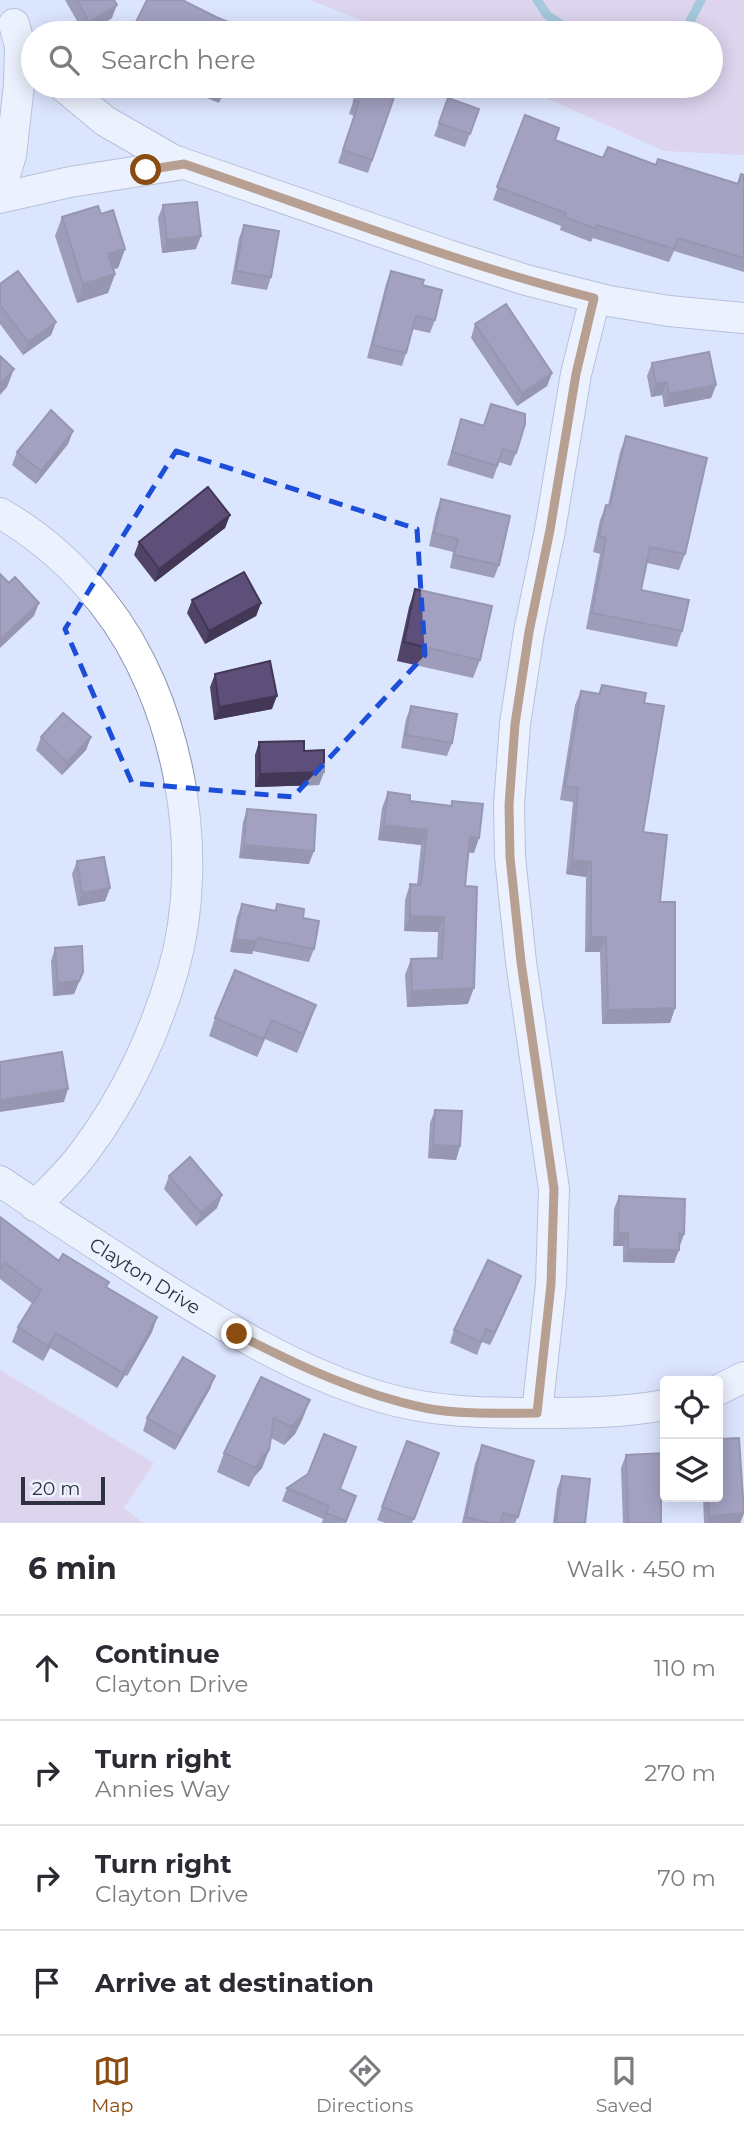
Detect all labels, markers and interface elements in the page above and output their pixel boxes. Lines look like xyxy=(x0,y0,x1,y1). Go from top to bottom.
search box xyxy=(21,21,723,98)
icon: search xyxy=(45,41,83,79)
text: Search here xyxy=(101,44,256,76)
route start xyxy=(130,154,161,185)
street label: Clayton Drive xyxy=(85,1233,205,1319)
route end xyxy=(221,1318,252,1349)
map controls xyxy=(660,1376,723,1502)
button: locate xyxy=(660,1376,723,1439)
button: layers xyxy=(660,1439,723,1502)
scale bar xyxy=(21,1474,105,1506)
text: 20 m xyxy=(32,1477,80,1500)
text: 6 min xyxy=(28,1550,117,1587)
text: Walk · 450 m xyxy=(567,1555,716,1583)
text: Continue xyxy=(95,1638,220,1670)
icon: ahead xyxy=(28,1649,66,1687)
text: 110 m xyxy=(654,1654,716,1682)
text: Clayton Drive xyxy=(95,1670,248,1698)
text: Turn right xyxy=(95,1743,231,1775)
icon: right xyxy=(28,1754,66,1792)
text: 270 m xyxy=(644,1759,716,1787)
text: Annies Way xyxy=(95,1775,230,1803)
text: Turn right xyxy=(95,1848,231,1880)
icon: right xyxy=(28,1859,66,1897)
text: 70 m xyxy=(657,1864,716,1892)
text: Clayton Drive xyxy=(95,1880,248,1908)
icon: arrive xyxy=(28,1964,66,2002)
text: Arrive at destination xyxy=(95,1967,374,1999)
tab: Map xyxy=(91,2052,133,2117)
tab: Directions xyxy=(316,2052,413,2117)
tab: Saved xyxy=(596,2052,653,2117)

